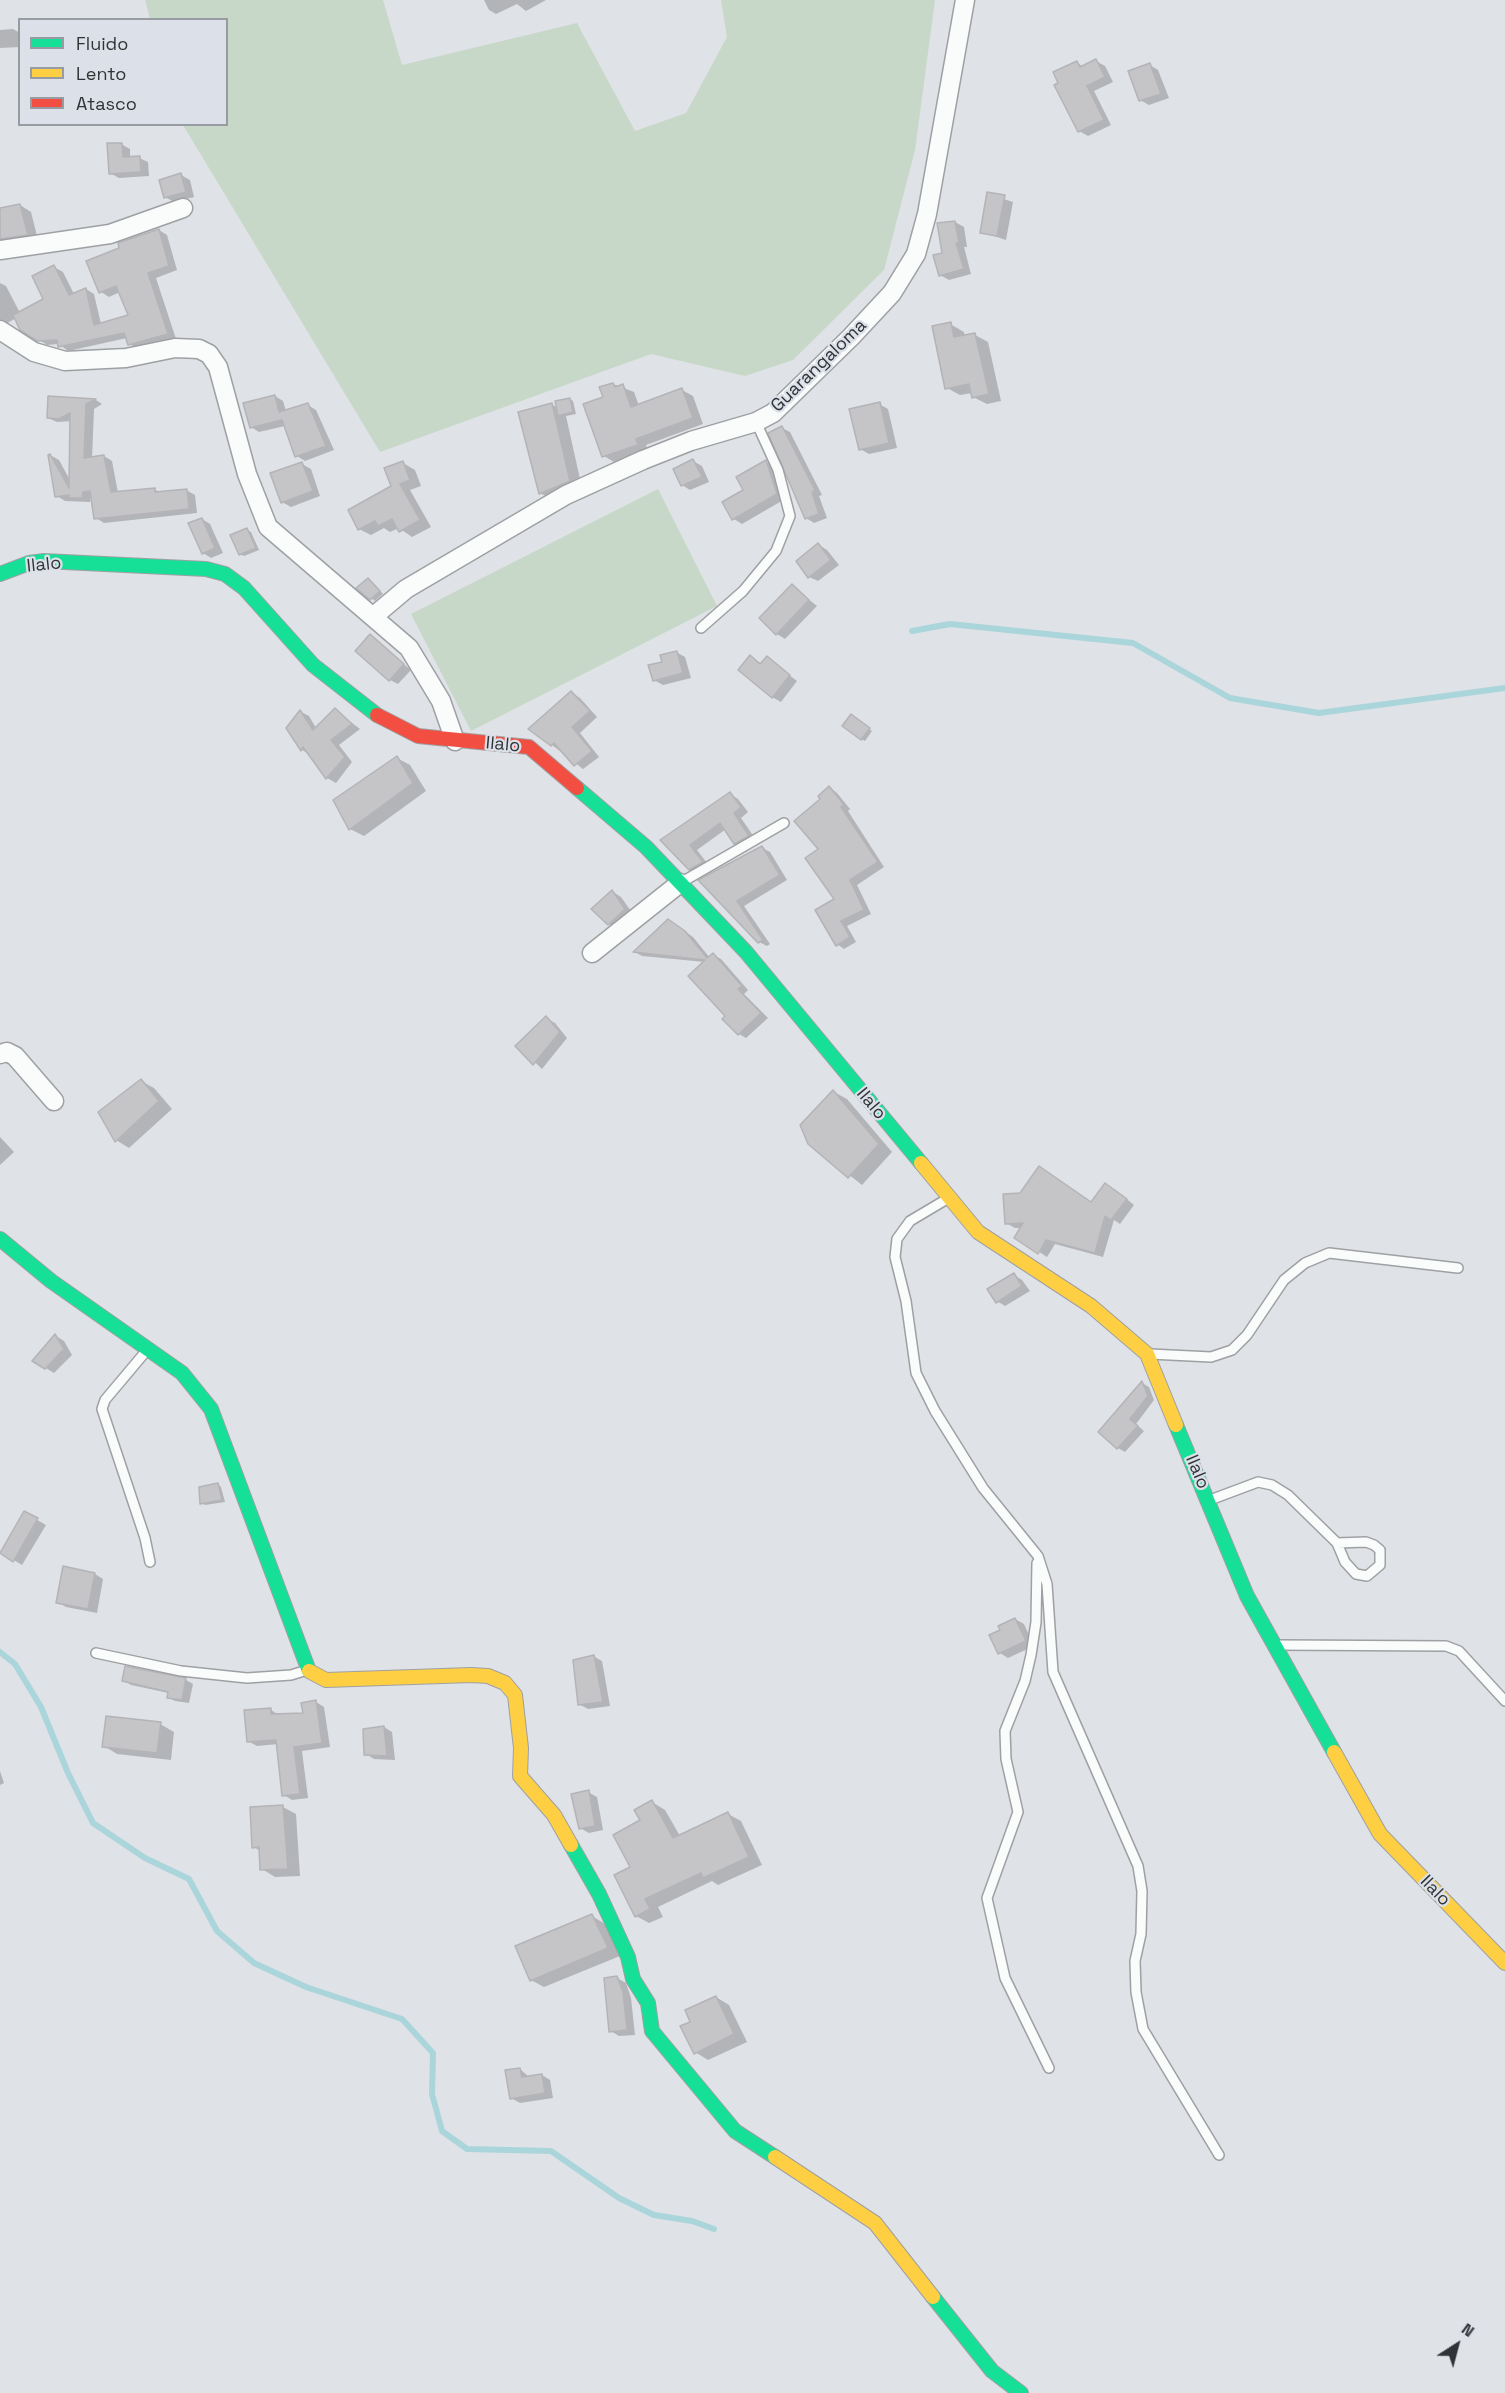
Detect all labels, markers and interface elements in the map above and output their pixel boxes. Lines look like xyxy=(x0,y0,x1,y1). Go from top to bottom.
legend xyxy=(18,18,228,126)
text: Fluido xyxy=(76,32,128,55)
text: Lento xyxy=(76,62,126,85)
text: Atasco xyxy=(76,92,137,115)
street label: Guarangaloma xyxy=(767,315,871,417)
street label: Ilalo xyxy=(26,552,62,578)
street label: Ilalo xyxy=(485,733,521,757)
street label: Ilalo xyxy=(852,1084,890,1124)
street label: Ilalo xyxy=(1180,1452,1214,1492)
street label: Ilalo xyxy=(1415,1871,1455,1911)
north arrow xyxy=(1427,2315,1487,2375)
text: N xyxy=(1457,2318,1478,2342)

